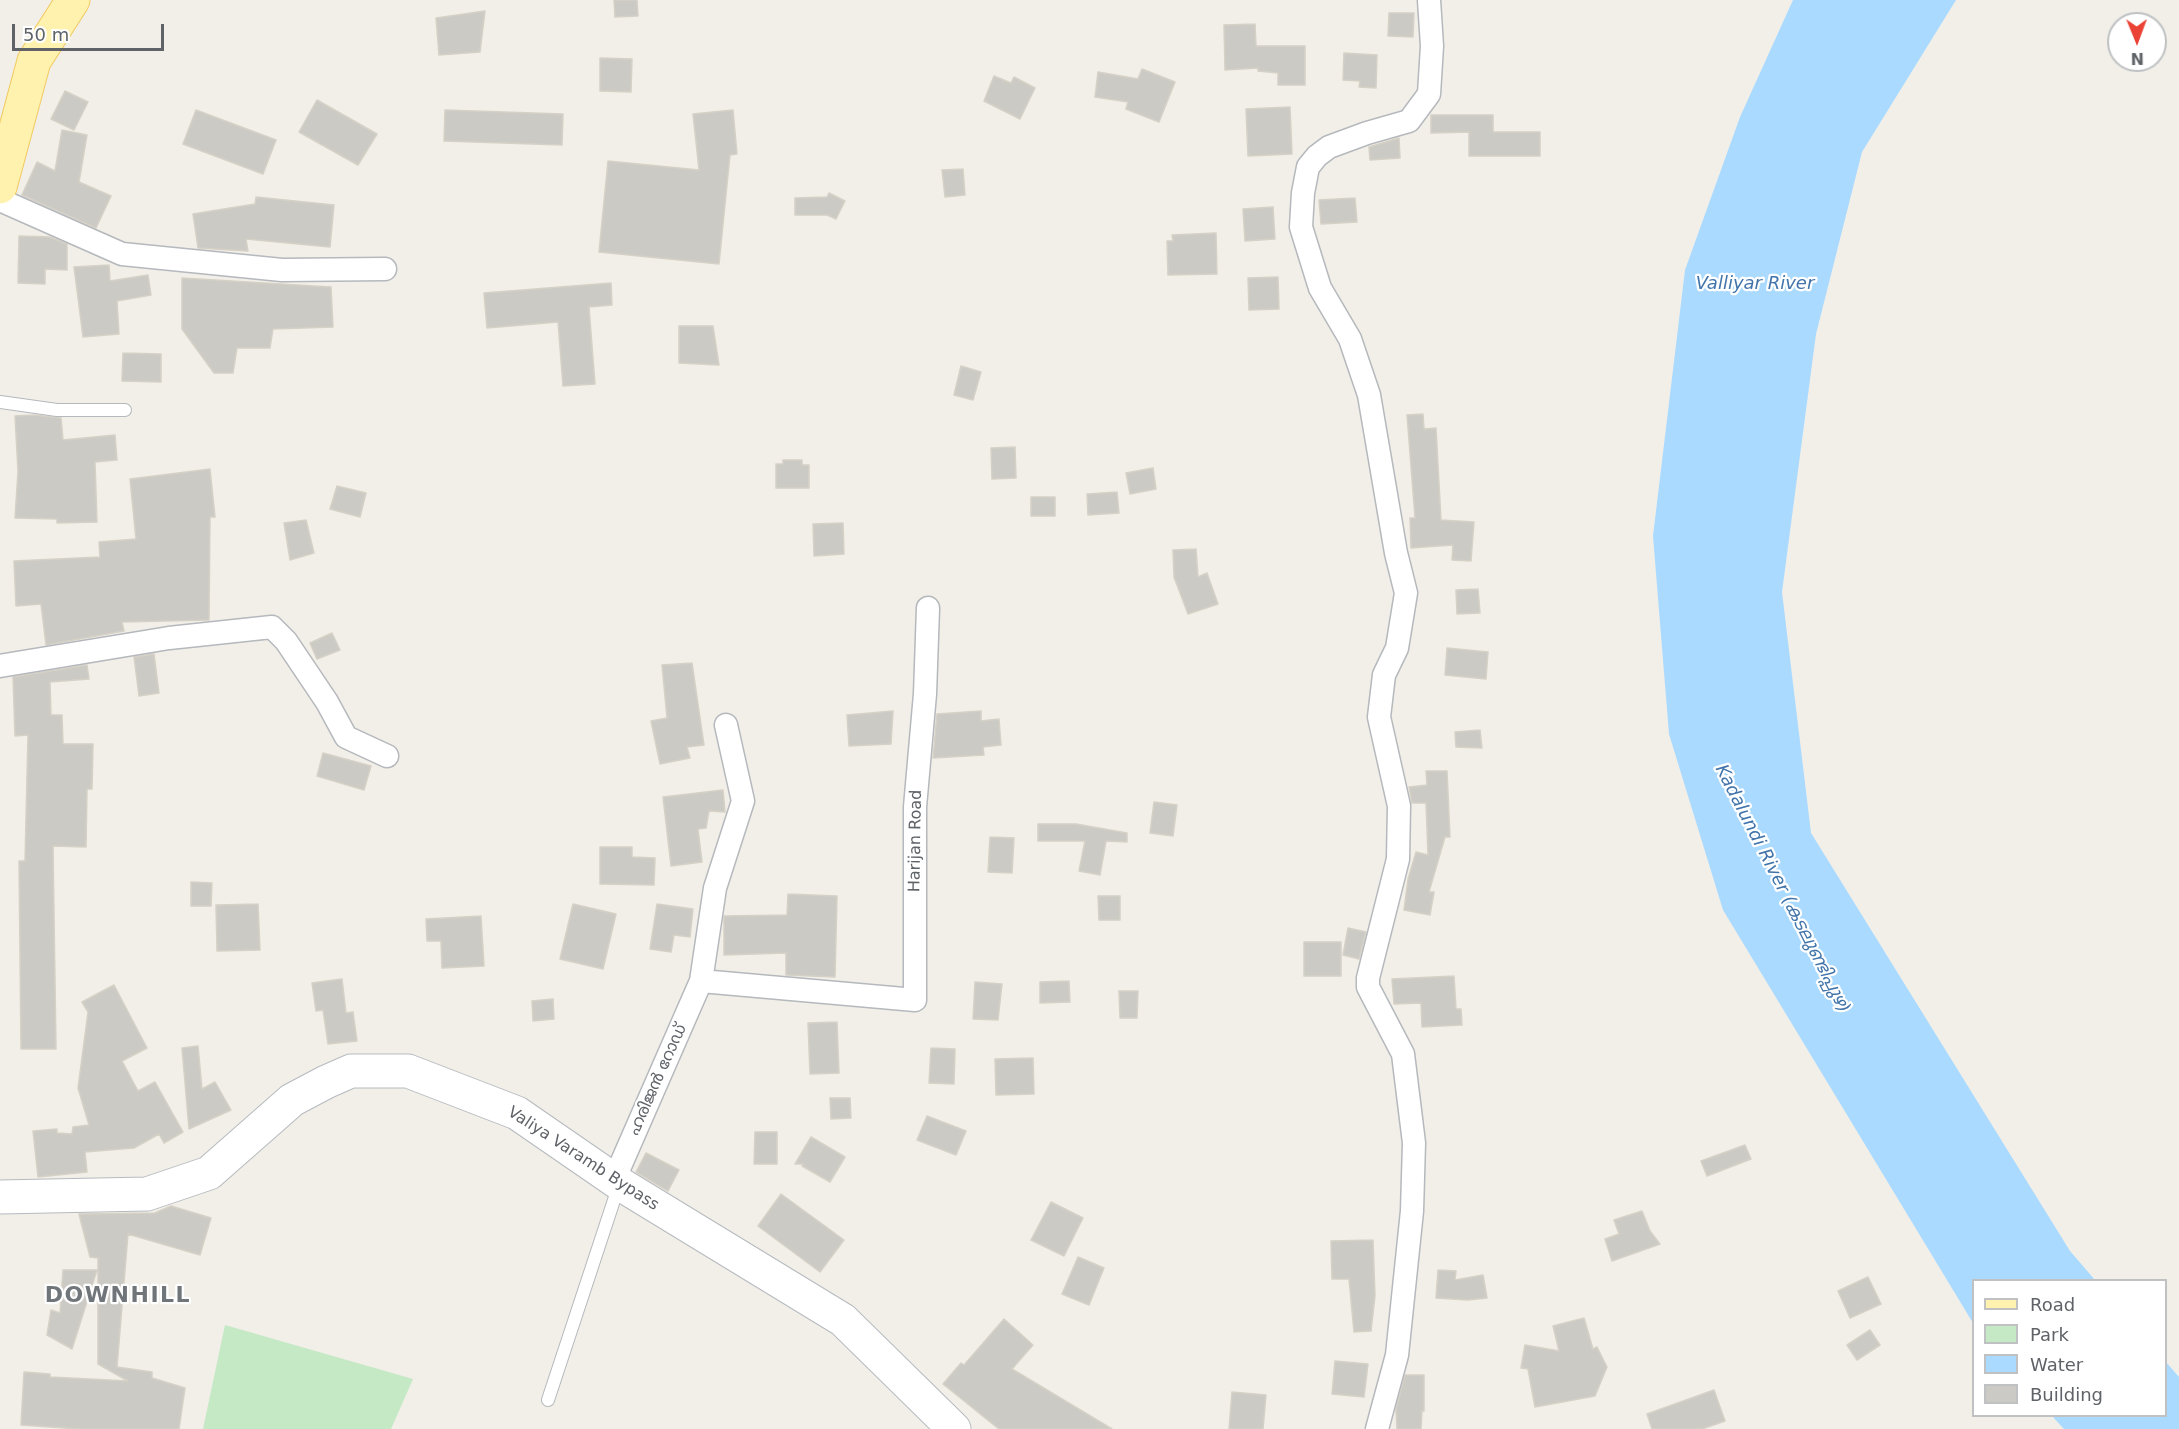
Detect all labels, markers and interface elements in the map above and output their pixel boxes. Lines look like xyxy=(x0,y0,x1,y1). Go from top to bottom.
scale bar xyxy=(15,12,166,50)
north arrow xyxy=(2107,12,2167,72)
text: 50 m xyxy=(23,24,69,45)
text: N xyxy=(2130,49,2144,68)
water label: Valliyar River xyxy=(1696,273,1814,295)
water label: Kadalundi River (കടലുണ്ടിപ്പുഴ) xyxy=(1710,761,1854,1017)
street label: Harijan Road xyxy=(906,790,926,892)
street label: ഹരിജൻ റോഡ് xyxy=(625,1022,691,1138)
street label: Valiya Varamb Bypass xyxy=(504,1103,662,1215)
legend xyxy=(1972,1279,2167,1417)
district label: DOWNHILL xyxy=(45,1283,191,1309)
text: Road xyxy=(2030,1294,2075,1315)
text: Park xyxy=(2030,1324,2069,1345)
text: Water xyxy=(2030,1354,2083,1375)
text: Building xyxy=(2030,1384,2103,1405)

